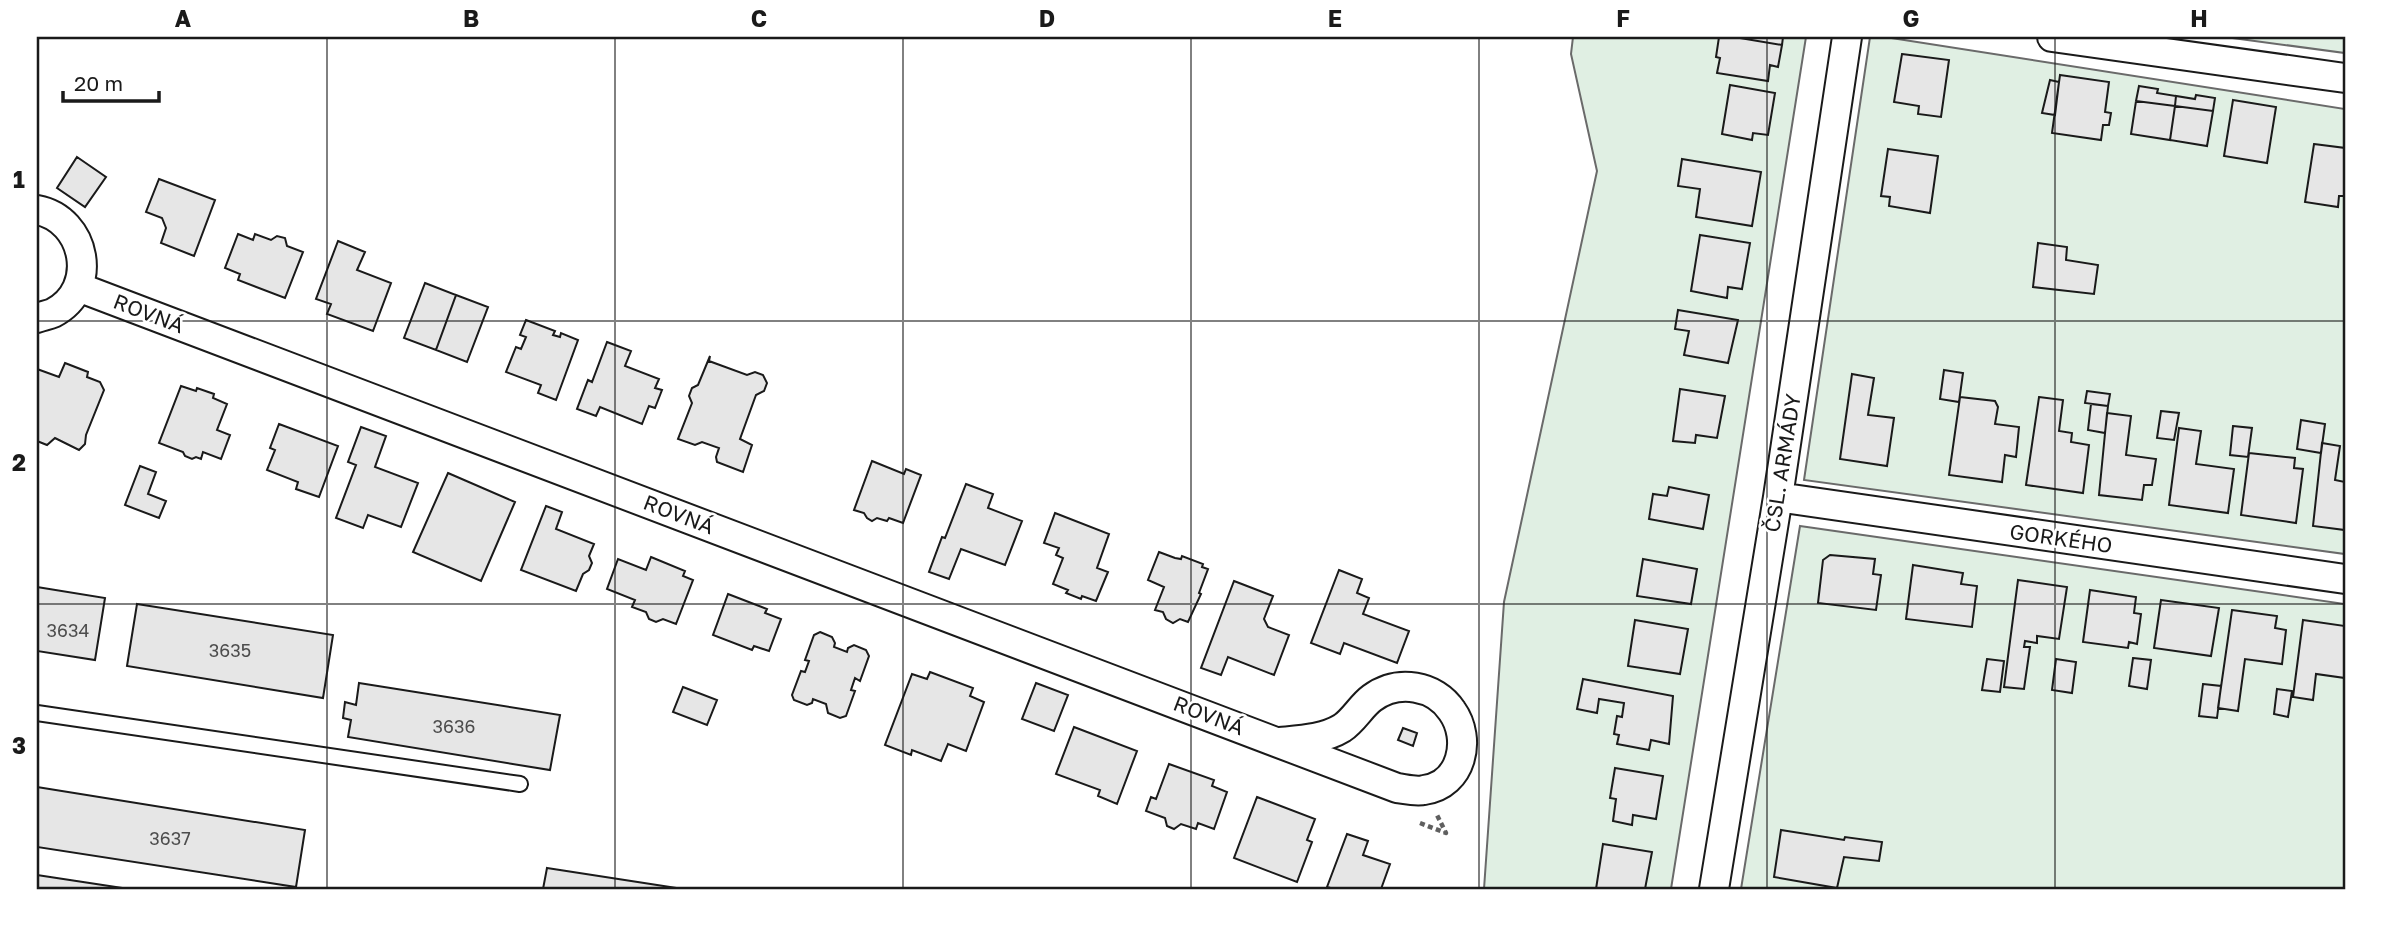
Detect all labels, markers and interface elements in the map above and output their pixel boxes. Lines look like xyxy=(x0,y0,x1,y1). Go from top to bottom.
text: A xyxy=(175,4,192,32)
text: B xyxy=(463,4,479,32)
text: C xyxy=(751,4,767,32)
text: D xyxy=(1039,4,1055,32)
text: E xyxy=(1328,4,1342,32)
text: F xyxy=(1616,4,1630,32)
text: G xyxy=(1903,4,1919,32)
text: H xyxy=(2190,4,2208,32)
scale bar xyxy=(63,60,159,104)
text: 20 m xyxy=(74,70,123,96)
text: 1 xyxy=(13,165,25,193)
street label: ROVNÁ xyxy=(110,288,188,338)
street label: ČSL. ARMÁDY xyxy=(1758,391,1806,534)
text: 2 xyxy=(12,448,26,476)
street label: ROVNÁ xyxy=(640,489,718,539)
street label: GORKÉHO xyxy=(2008,518,2114,558)
house number: 3634 xyxy=(47,619,89,641)
house number: 3635 xyxy=(209,639,251,661)
street label: ROVNÁ xyxy=(1170,690,1248,740)
house number: 3636 xyxy=(433,715,475,737)
text: 3 xyxy=(12,731,26,759)
house number: 3637 xyxy=(149,827,191,849)

